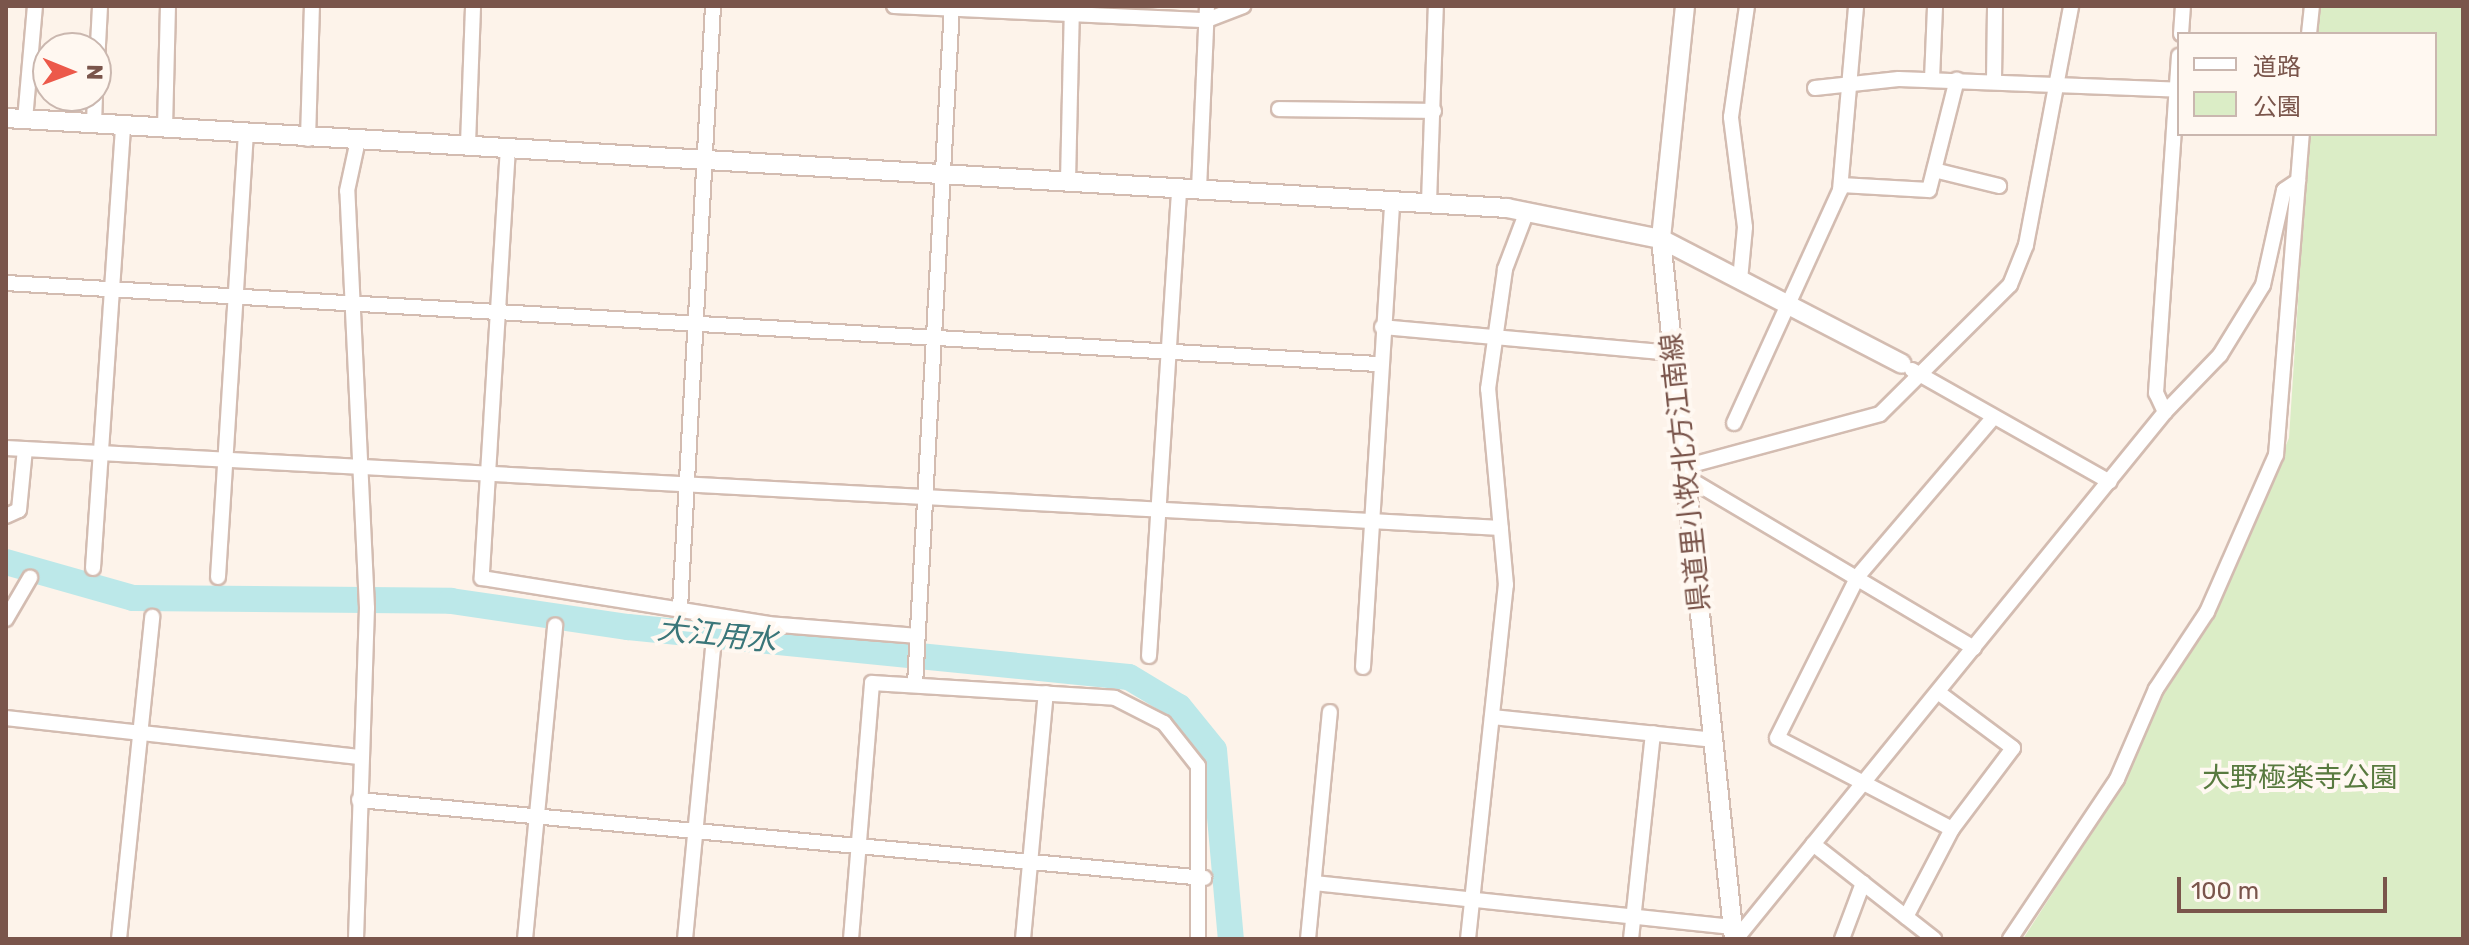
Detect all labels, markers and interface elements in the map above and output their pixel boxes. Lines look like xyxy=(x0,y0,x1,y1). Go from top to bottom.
north arrow xyxy=(32,32,112,112)
legend xyxy=(2177,32,2437,136)
text: 道路 xyxy=(2253,53,2301,81)
text: N xyxy=(81,64,108,81)
text: 公園 xyxy=(2253,93,2301,121)
street label: 県道里小牧北方江南線 xyxy=(1655,331,1717,613)
water label: 大江用水 xyxy=(655,611,779,659)
park label: 大野極楽寺公園 xyxy=(2202,761,2398,795)
scale bar xyxy=(2181,861,2391,911)
text: 100 m xyxy=(2191,877,2259,905)

